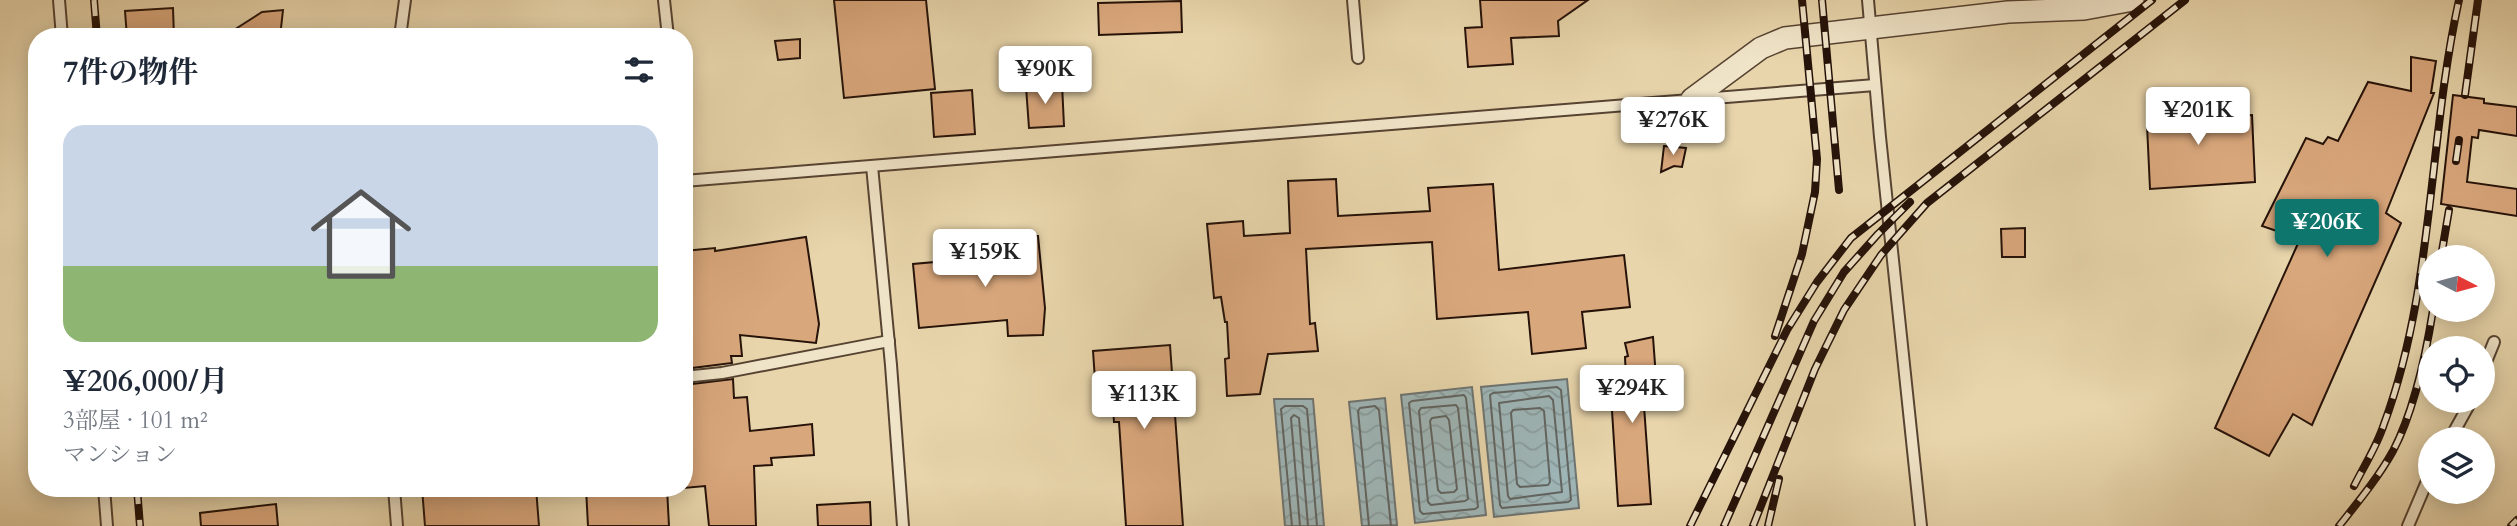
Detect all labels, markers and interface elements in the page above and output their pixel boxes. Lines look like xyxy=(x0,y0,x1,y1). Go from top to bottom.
pin: ¥90K xyxy=(1004,46,1086,106)
icon: filters xyxy=(620,51,658,89)
text: 7件の物件 xyxy=(63,52,198,93)
text: ¥90K xyxy=(1015,53,1075,84)
pin: ¥201K xyxy=(2149,88,2247,147)
text: ¥201K xyxy=(2162,94,2234,125)
pin: ¥276K xyxy=(1624,97,1722,157)
text: ¥276K xyxy=(1637,104,1709,135)
icon: home xyxy=(298,171,424,297)
pin: ¥206K xyxy=(2278,200,2376,259)
text: ¥206K xyxy=(2291,206,2363,237)
pin: ¥159K xyxy=(936,230,1034,289)
text: ¥159K xyxy=(949,236,1021,267)
north arrow xyxy=(2418,245,2496,322)
map controls xyxy=(2418,245,2495,504)
button: locate xyxy=(2418,336,2495,413)
text: ¥206,000/月 xyxy=(63,361,229,402)
pin: ¥294K xyxy=(1583,366,1681,425)
pin: ¥113K xyxy=(1095,372,1193,431)
text: ¥294K xyxy=(1596,372,1668,403)
text: ¥113K xyxy=(1108,378,1180,409)
text: 3部屋 · 101 m² xyxy=(63,405,208,436)
button: layers xyxy=(2418,427,2495,504)
text: マンション xyxy=(63,439,177,470)

